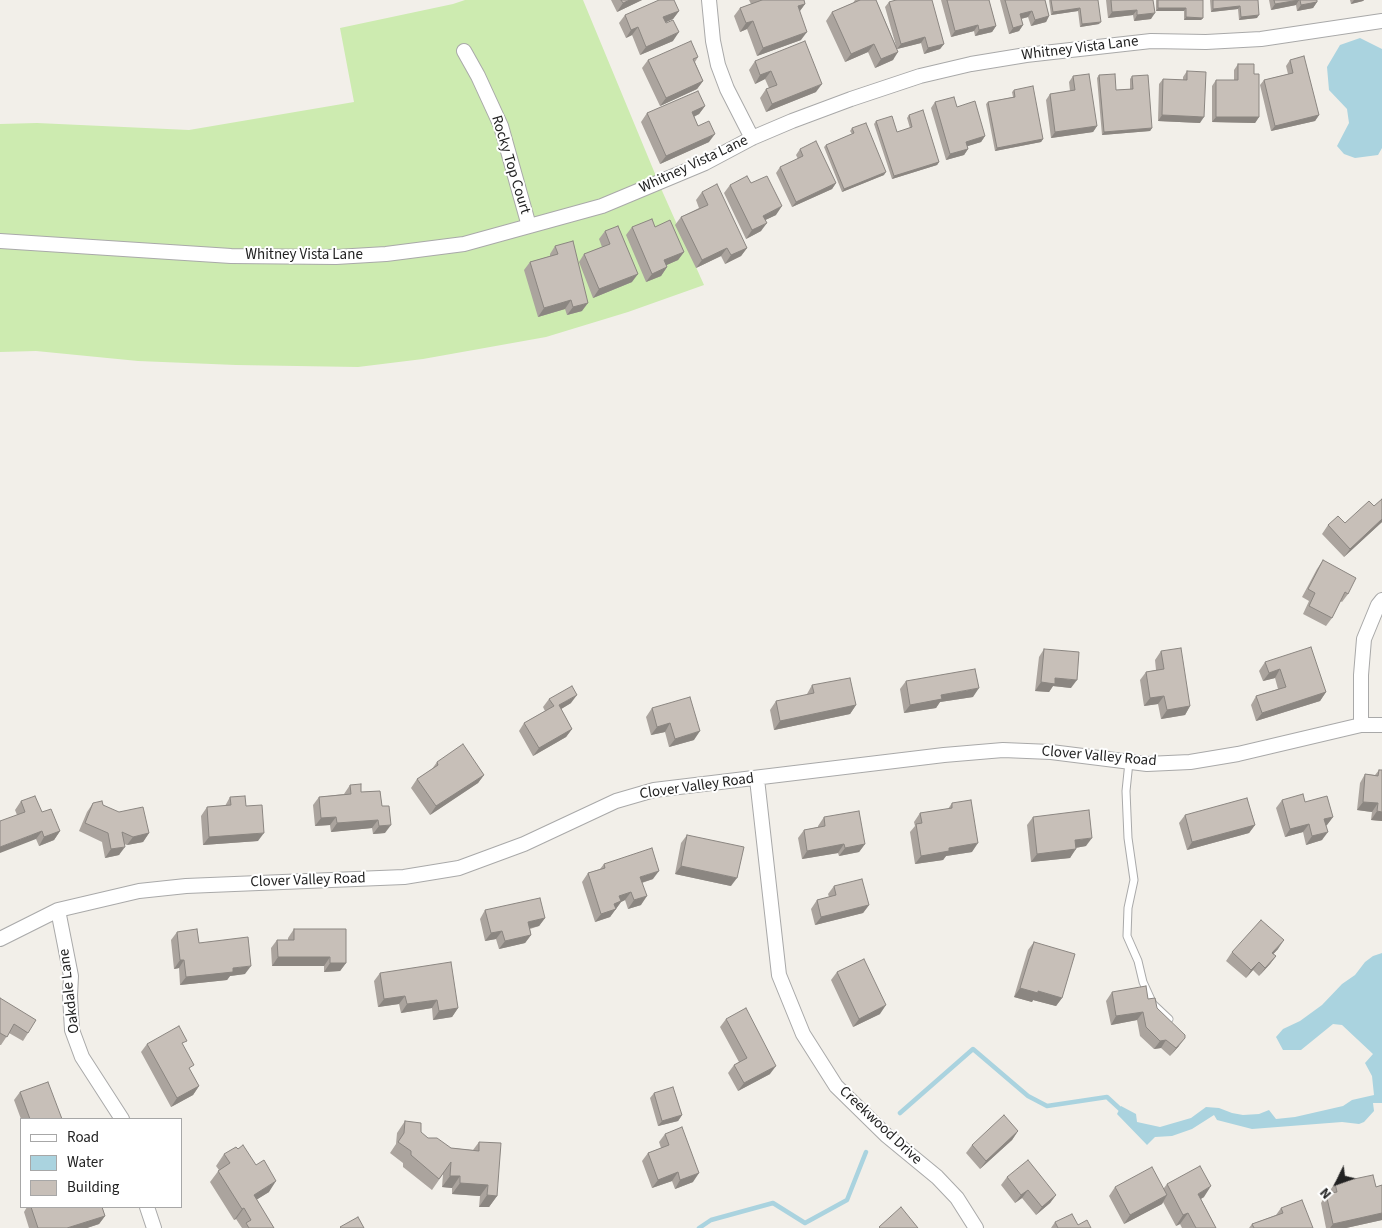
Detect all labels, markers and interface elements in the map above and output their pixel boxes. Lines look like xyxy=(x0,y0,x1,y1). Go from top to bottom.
street label: Whitney Vista Lane xyxy=(1021,33,1139,65)
street label: Rocky Top Court xyxy=(486,113,534,217)
street label: Whitney Vista Lane xyxy=(637,132,751,198)
street label: Whitney Vista Lane xyxy=(245,247,363,265)
street label: Clover Valley Road xyxy=(1041,743,1157,771)
street label: Clover Valley Road xyxy=(639,770,755,804)
street label: Clover Valley Road xyxy=(250,870,366,892)
street label: Oakdale Lane xyxy=(56,948,84,1034)
street label: Creekwood Drive xyxy=(835,1083,925,1169)
legend xyxy=(20,1118,182,1208)
text: Road xyxy=(67,1127,99,1148)
text: Water xyxy=(67,1152,103,1173)
north arrow xyxy=(1312,1158,1362,1208)
text: Building xyxy=(67,1177,119,1198)
text: N xyxy=(1315,1183,1336,1203)

